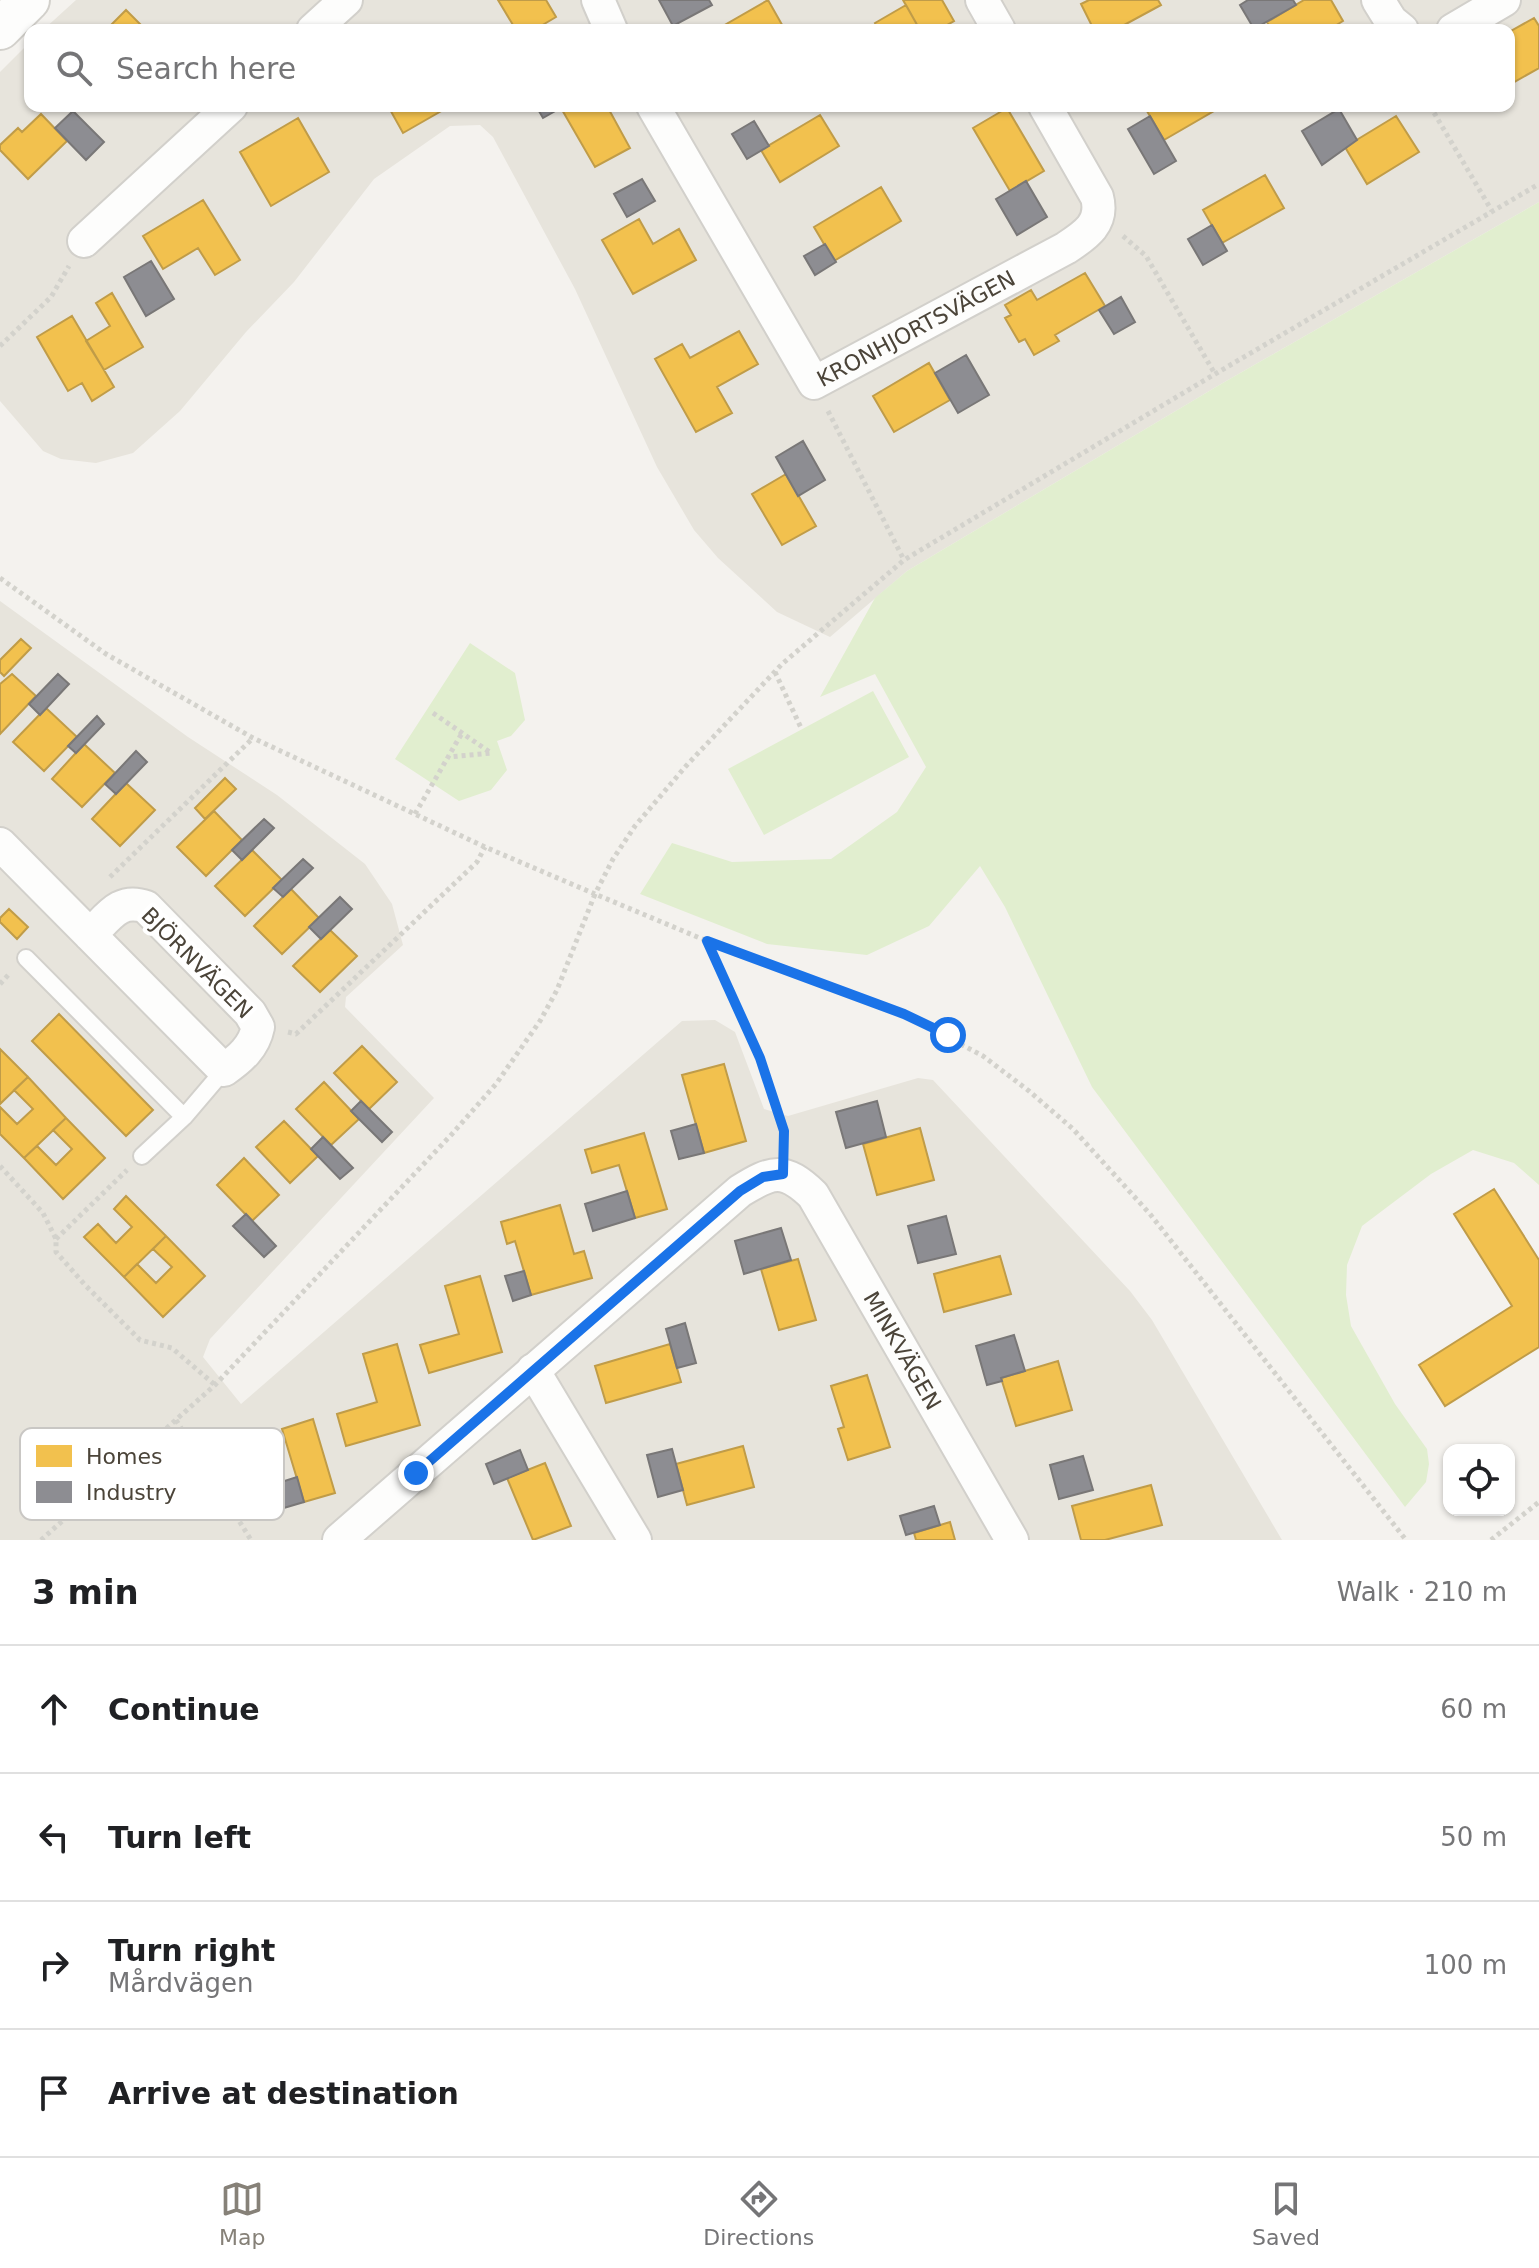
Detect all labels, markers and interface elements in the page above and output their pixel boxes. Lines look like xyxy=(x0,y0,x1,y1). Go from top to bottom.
search box xyxy=(24,24,1515,112)
icon: search xyxy=(52,46,96,90)
text: Search here xyxy=(116,51,296,86)
street label: KRONHJORTSVÄGEN xyxy=(813,265,1019,392)
street label: BJÖRNVÄGEN xyxy=(136,902,258,1024)
route start xyxy=(930,1017,966,1053)
street label: MINKVÄGEN xyxy=(859,1287,947,1414)
legend xyxy=(20,1428,284,1520)
text: Homes xyxy=(86,1444,162,1469)
map controls xyxy=(1443,1444,1515,1516)
button: locate xyxy=(1443,1444,1515,1516)
route end xyxy=(398,1455,434,1491)
text: Industry xyxy=(86,1480,177,1505)
text: 3 min xyxy=(32,1572,139,1612)
text: Walk · 210 m xyxy=(1337,1577,1507,1607)
icon: ahead xyxy=(32,1687,76,1731)
text: Continue xyxy=(108,1692,260,1727)
text: 60 m xyxy=(1440,1694,1507,1724)
icon: left xyxy=(32,1815,76,1859)
text: Turn left xyxy=(108,1820,251,1855)
text: 50 m xyxy=(1440,1822,1507,1852)
text: Turn right xyxy=(108,1933,275,1968)
icon: right xyxy=(32,1943,76,1987)
text: 100 m xyxy=(1424,1950,1507,1980)
text: Mårdvägen xyxy=(108,1968,253,1998)
icon: arrive xyxy=(32,2071,76,2115)
text: Arrive at destination xyxy=(108,2076,459,2111)
tab: Map xyxy=(219,2177,265,2250)
tab: Directions xyxy=(703,2177,814,2250)
tab: Saved xyxy=(1252,2177,1320,2250)

